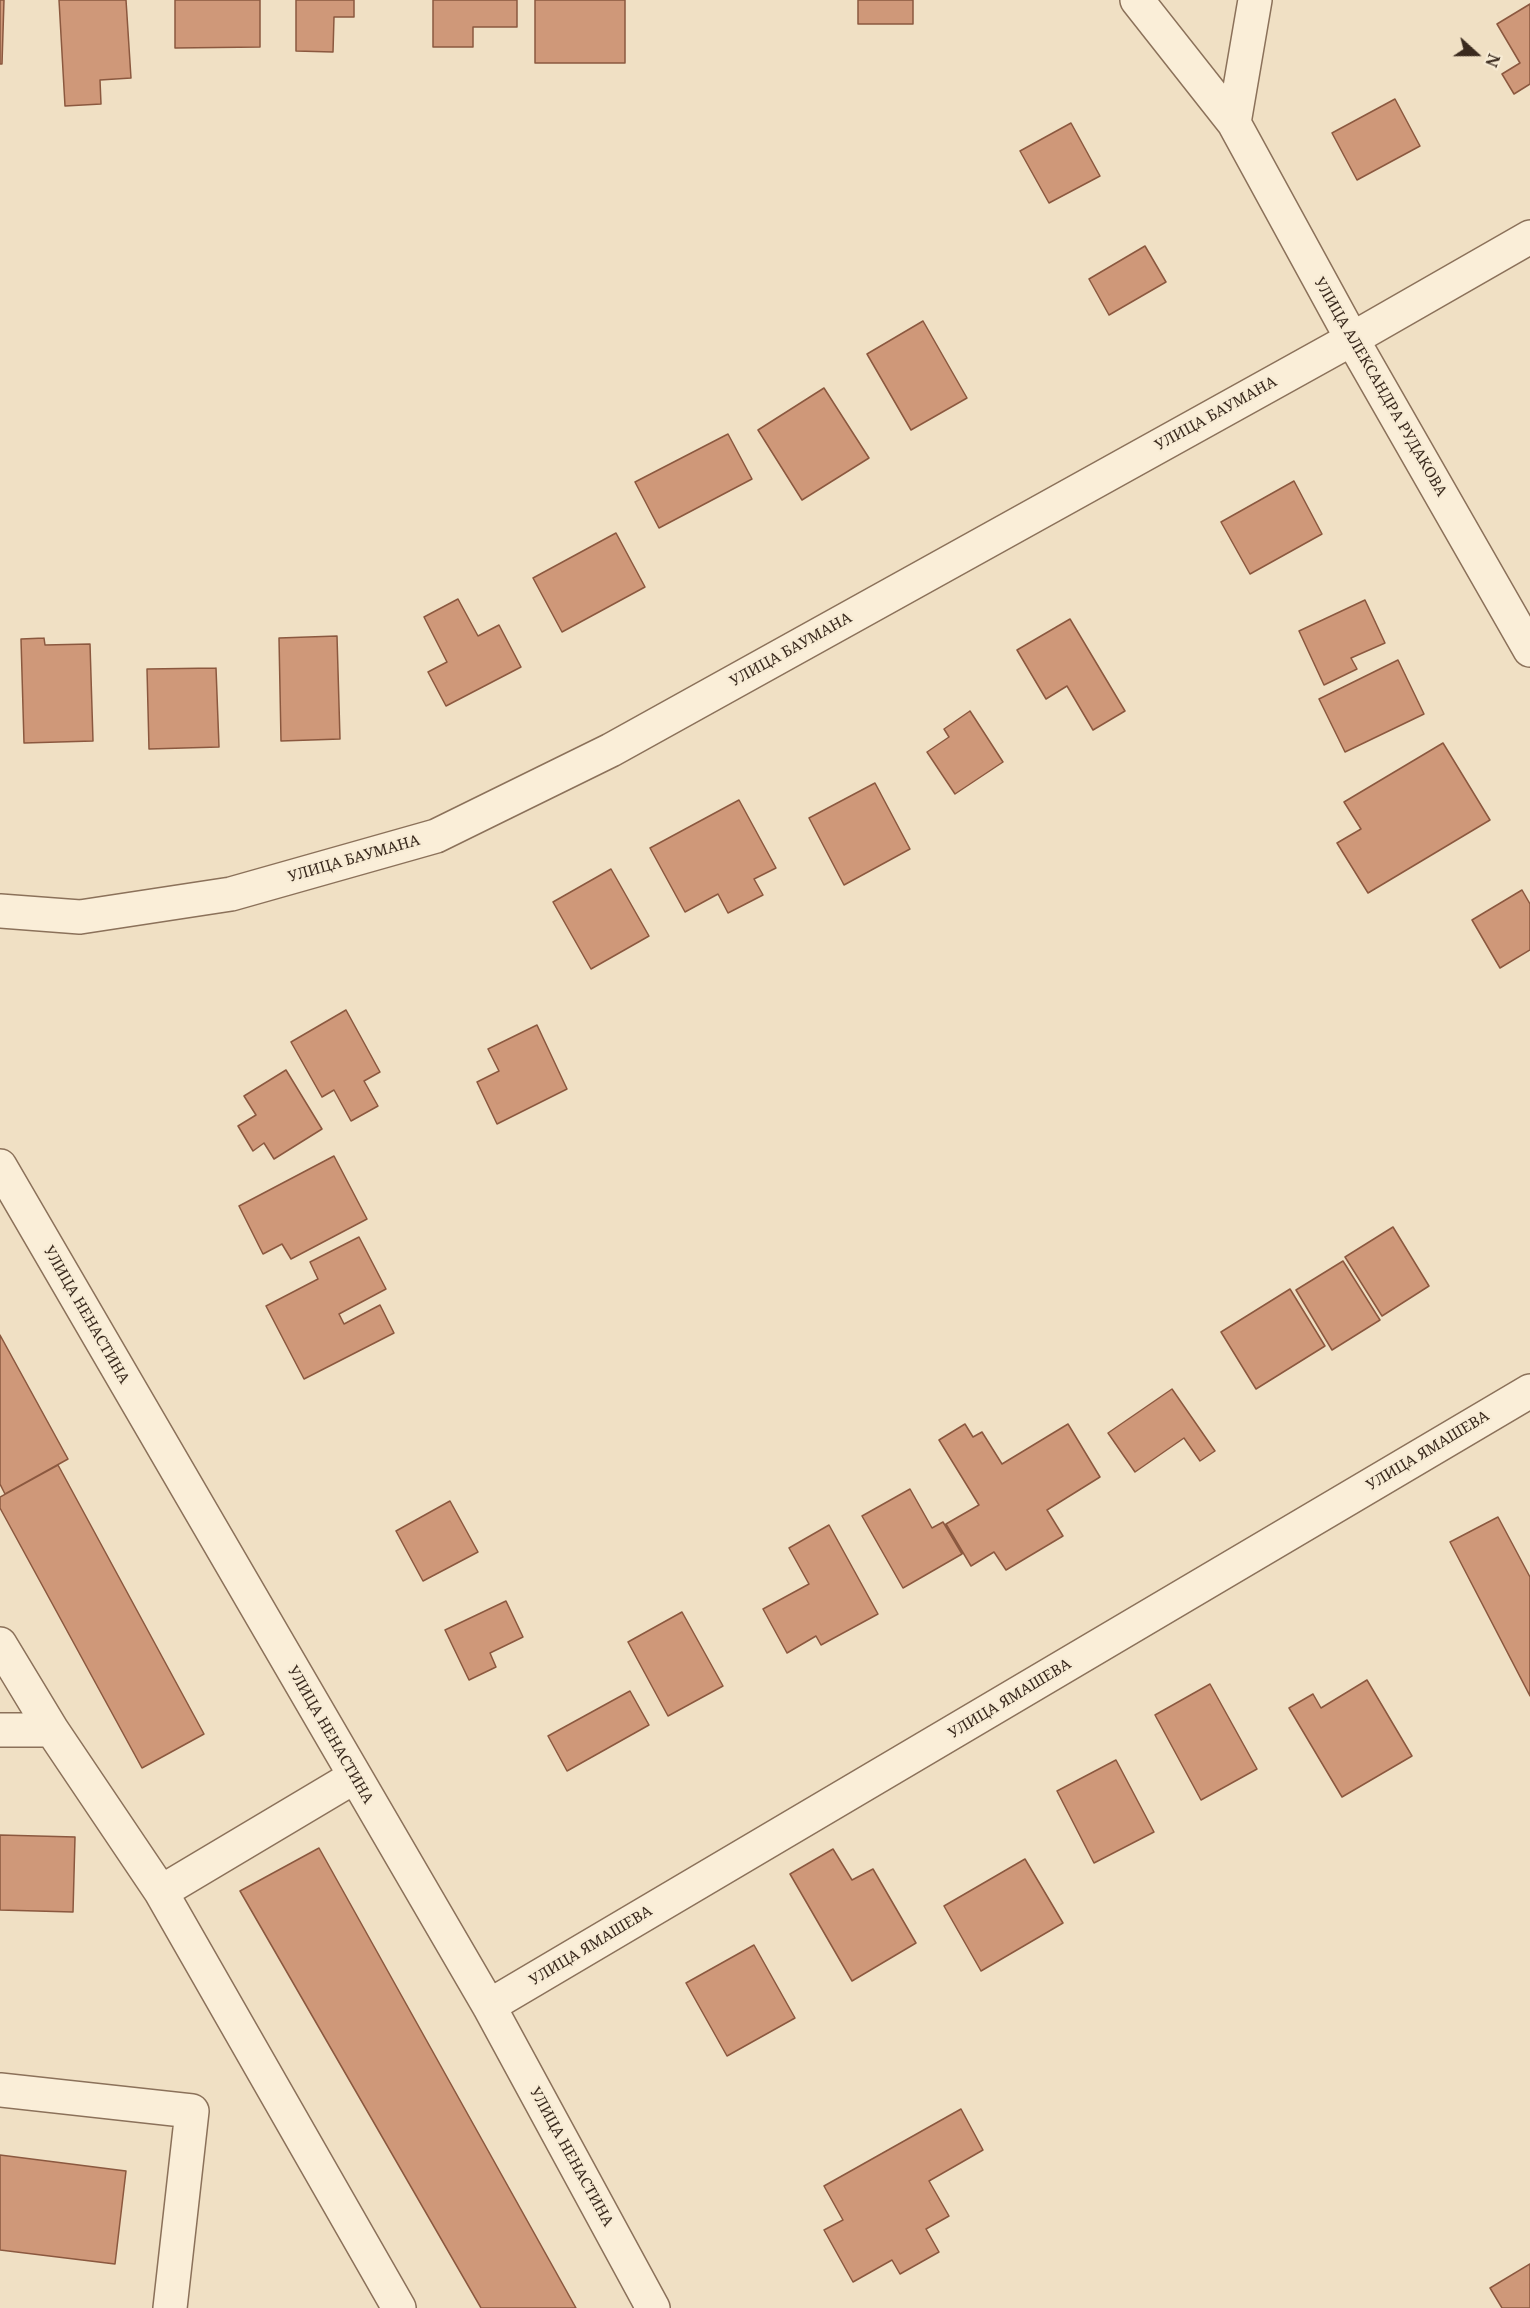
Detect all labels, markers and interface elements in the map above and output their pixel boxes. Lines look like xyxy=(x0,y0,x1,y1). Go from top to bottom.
north arrow xyxy=(1446,24,1506,84)
text: N xyxy=(1480,51,1505,70)
street label: УЛИЦА АЛЕКСАНДРА РУДАКОВА xyxy=(1310,274,1450,500)
street label: УЛИЦА БАУМАНА xyxy=(1152,373,1280,455)
street label: УЛИЦА БАУМАНА xyxy=(727,609,855,691)
street label: УЛИЦА БАУМАНА xyxy=(286,832,422,886)
street label: УЛИЦА НЕНАСТИНА xyxy=(39,1243,133,1387)
street label: УЛИЦА ЯМАШЕВА xyxy=(1363,1407,1493,1495)
street label: УЛИЦА ЯМАШЕВА xyxy=(945,1655,1075,1743)
street label: УЛИЦА НЕНАСТИНА xyxy=(283,1663,377,1807)
street label: УЛИЦА ЯМАШЕВА xyxy=(526,1902,656,1990)
street label: УЛИЦА НЕНАСТИНА xyxy=(525,2084,617,2230)

